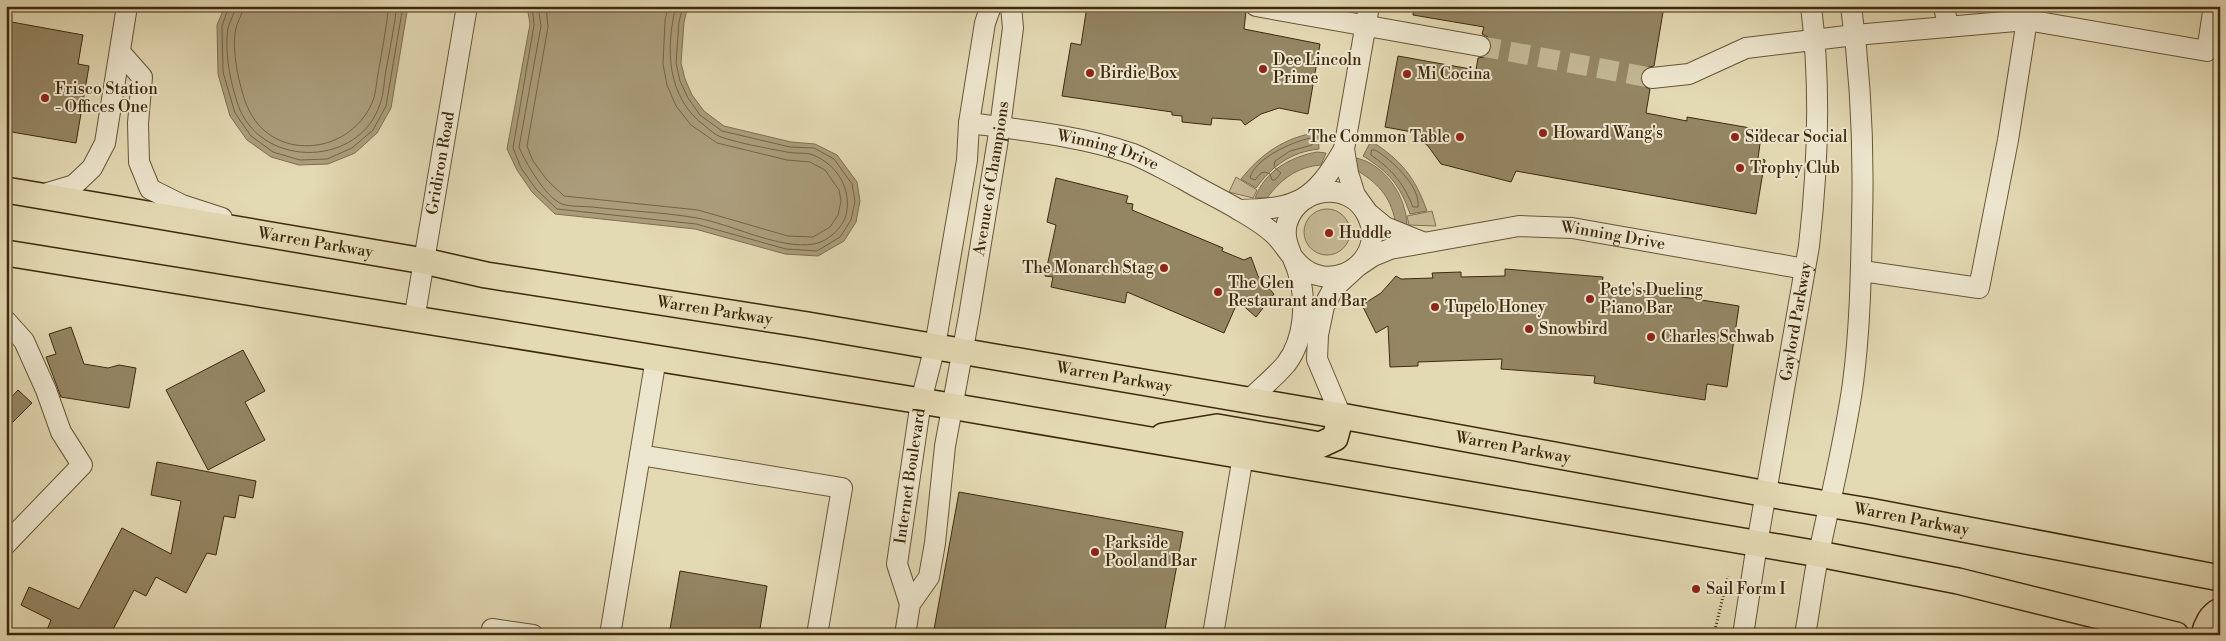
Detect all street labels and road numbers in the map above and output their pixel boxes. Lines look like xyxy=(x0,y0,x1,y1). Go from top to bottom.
street label: Avenue of Champions xyxy=(969,100,1013,258)
street label: Gridiron Road xyxy=(422,110,459,216)
street label: Winning Drive xyxy=(1055,125,1162,175)
street label: Winning Drive xyxy=(1560,218,1667,254)
street label: Warren Parkway xyxy=(255,223,375,262)
street label: Gaylord Parkway xyxy=(1776,260,1816,383)
street label: Warren Parkway xyxy=(654,292,774,329)
street label: Warren Parkway xyxy=(1054,357,1174,397)
street label: Internet Boulevard xyxy=(890,407,930,545)
street label: Warren Parkway xyxy=(1453,427,1572,468)
street label: Warren Parkway xyxy=(1852,499,1971,540)

